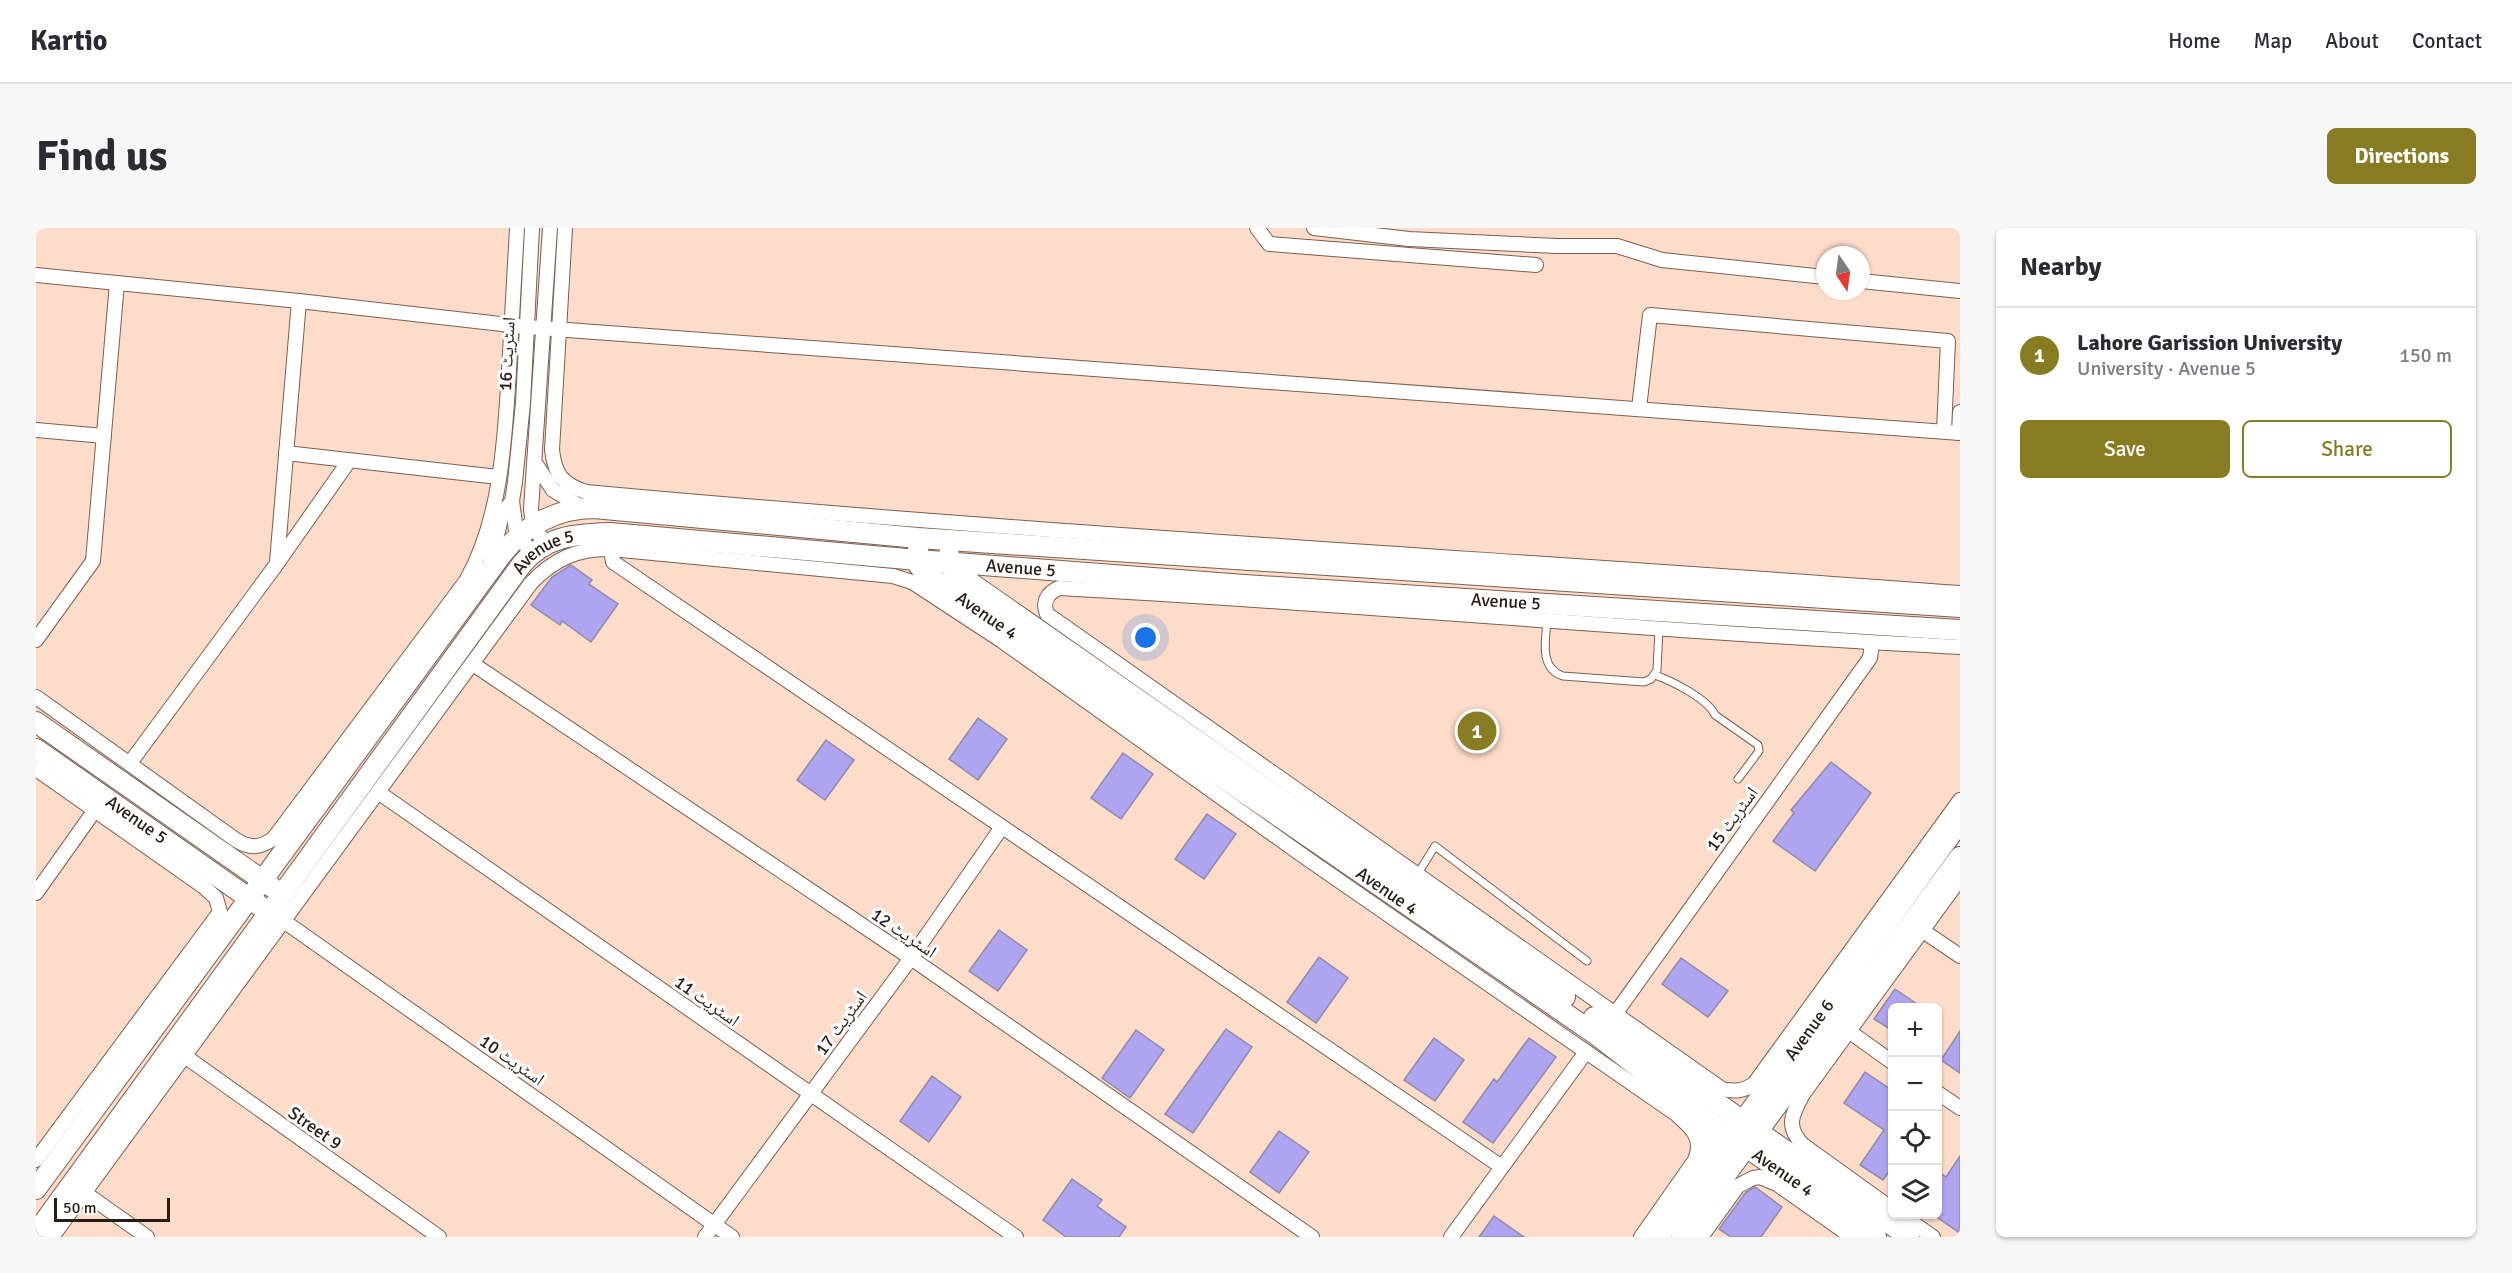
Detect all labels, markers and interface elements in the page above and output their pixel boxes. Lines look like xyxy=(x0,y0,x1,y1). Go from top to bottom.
text: Kartio xyxy=(30,24,107,58)
text: Home xyxy=(2168,28,2221,54)
text: Map xyxy=(2254,28,2292,54)
text: About xyxy=(2325,28,2379,54)
text: Contact xyxy=(2412,28,2482,54)
button: Directions xyxy=(2327,128,2476,184)
text: Find us xyxy=(36,131,167,182)
north arrow xyxy=(1816,246,1870,300)
text: Nearby xyxy=(2020,251,2101,283)
street label: اسٹریٹ 16 xyxy=(494,316,520,392)
text: Lahore Garission University xyxy=(2077,329,2342,356)
text: 1 xyxy=(2034,343,2045,368)
text: 150 m xyxy=(2399,343,2452,368)
text: University · Avenue 5 xyxy=(2077,356,2256,381)
button: Save xyxy=(2020,420,2230,478)
button: Share xyxy=(2242,420,2452,478)
street label: Avenue 5 xyxy=(507,525,576,578)
street label: Avenue 5 xyxy=(985,554,1057,582)
street label: Avenue 4 xyxy=(952,586,1022,644)
street label: Avenue 5 xyxy=(1470,588,1541,615)
your location xyxy=(1131,623,1160,652)
pin: 1 xyxy=(1458,708,1496,754)
street label: اسٹریٹ 15 xyxy=(1701,783,1763,855)
street label: Avenue 5 xyxy=(102,790,172,849)
street label: Avenue 4 xyxy=(1352,862,1422,920)
street label: اسٹریٹ 12 xyxy=(867,903,941,963)
street label: اسٹریٹ 11 xyxy=(670,971,744,1031)
street label: اسٹریٹ 17 xyxy=(810,987,872,1059)
street label: Avenue 6 xyxy=(1780,995,1839,1065)
map controls xyxy=(1888,1003,1942,1219)
button: + xyxy=(1888,1003,1942,1057)
street label: اسٹریٹ 10 xyxy=(475,1030,549,1090)
button: − xyxy=(1888,1057,1942,1111)
street label: Street 9 xyxy=(284,1102,346,1154)
button: locate xyxy=(1888,1111,1942,1165)
street label: Avenue 4 xyxy=(1748,1144,1818,1202)
button: layers xyxy=(1888,1165,1942,1219)
scale bar xyxy=(54,1195,170,1222)
text: 50 m xyxy=(63,1198,97,1218)

